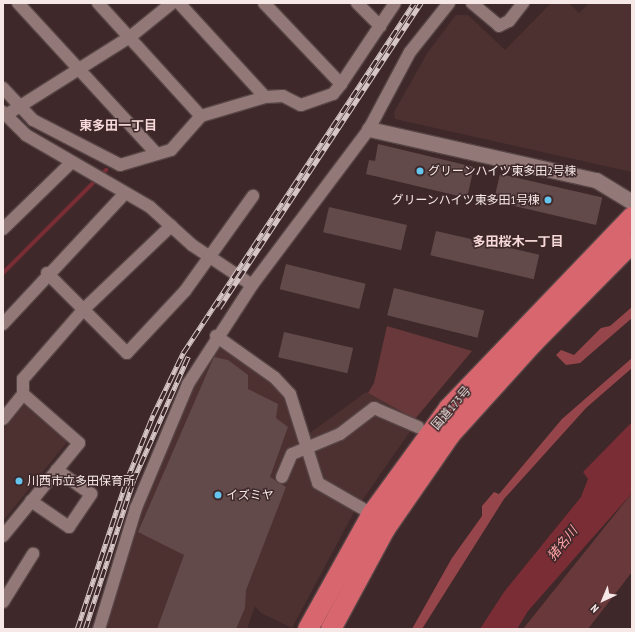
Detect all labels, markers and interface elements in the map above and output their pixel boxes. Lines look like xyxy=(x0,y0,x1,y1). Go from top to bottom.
district label: 東多田一丁目 xyxy=(79,118,157,134)
place label: グリーンハイツ東多田2号棟 xyxy=(428,164,577,178)
marker: グリーンハイツ東多田2号棟 xyxy=(415,166,425,176)
place label: グリーンハイツ東多田1号棟 xyxy=(391,193,540,207)
marker: グリーンハイツ東多田1号棟 xyxy=(543,195,553,205)
district label: 多田桜木一丁目 xyxy=(473,234,563,250)
street label: 国道173号 xyxy=(428,384,474,432)
place label: 川西市立多田保育所 xyxy=(27,474,135,488)
marker: 川西市立多田保育所 xyxy=(14,476,24,486)
place label: イズミヤ xyxy=(226,488,274,502)
marker: イズミヤ xyxy=(213,490,223,500)
water label: 猪名川 xyxy=(545,524,581,564)
north arrow xyxy=(583,580,623,620)
text: N xyxy=(588,602,602,616)

